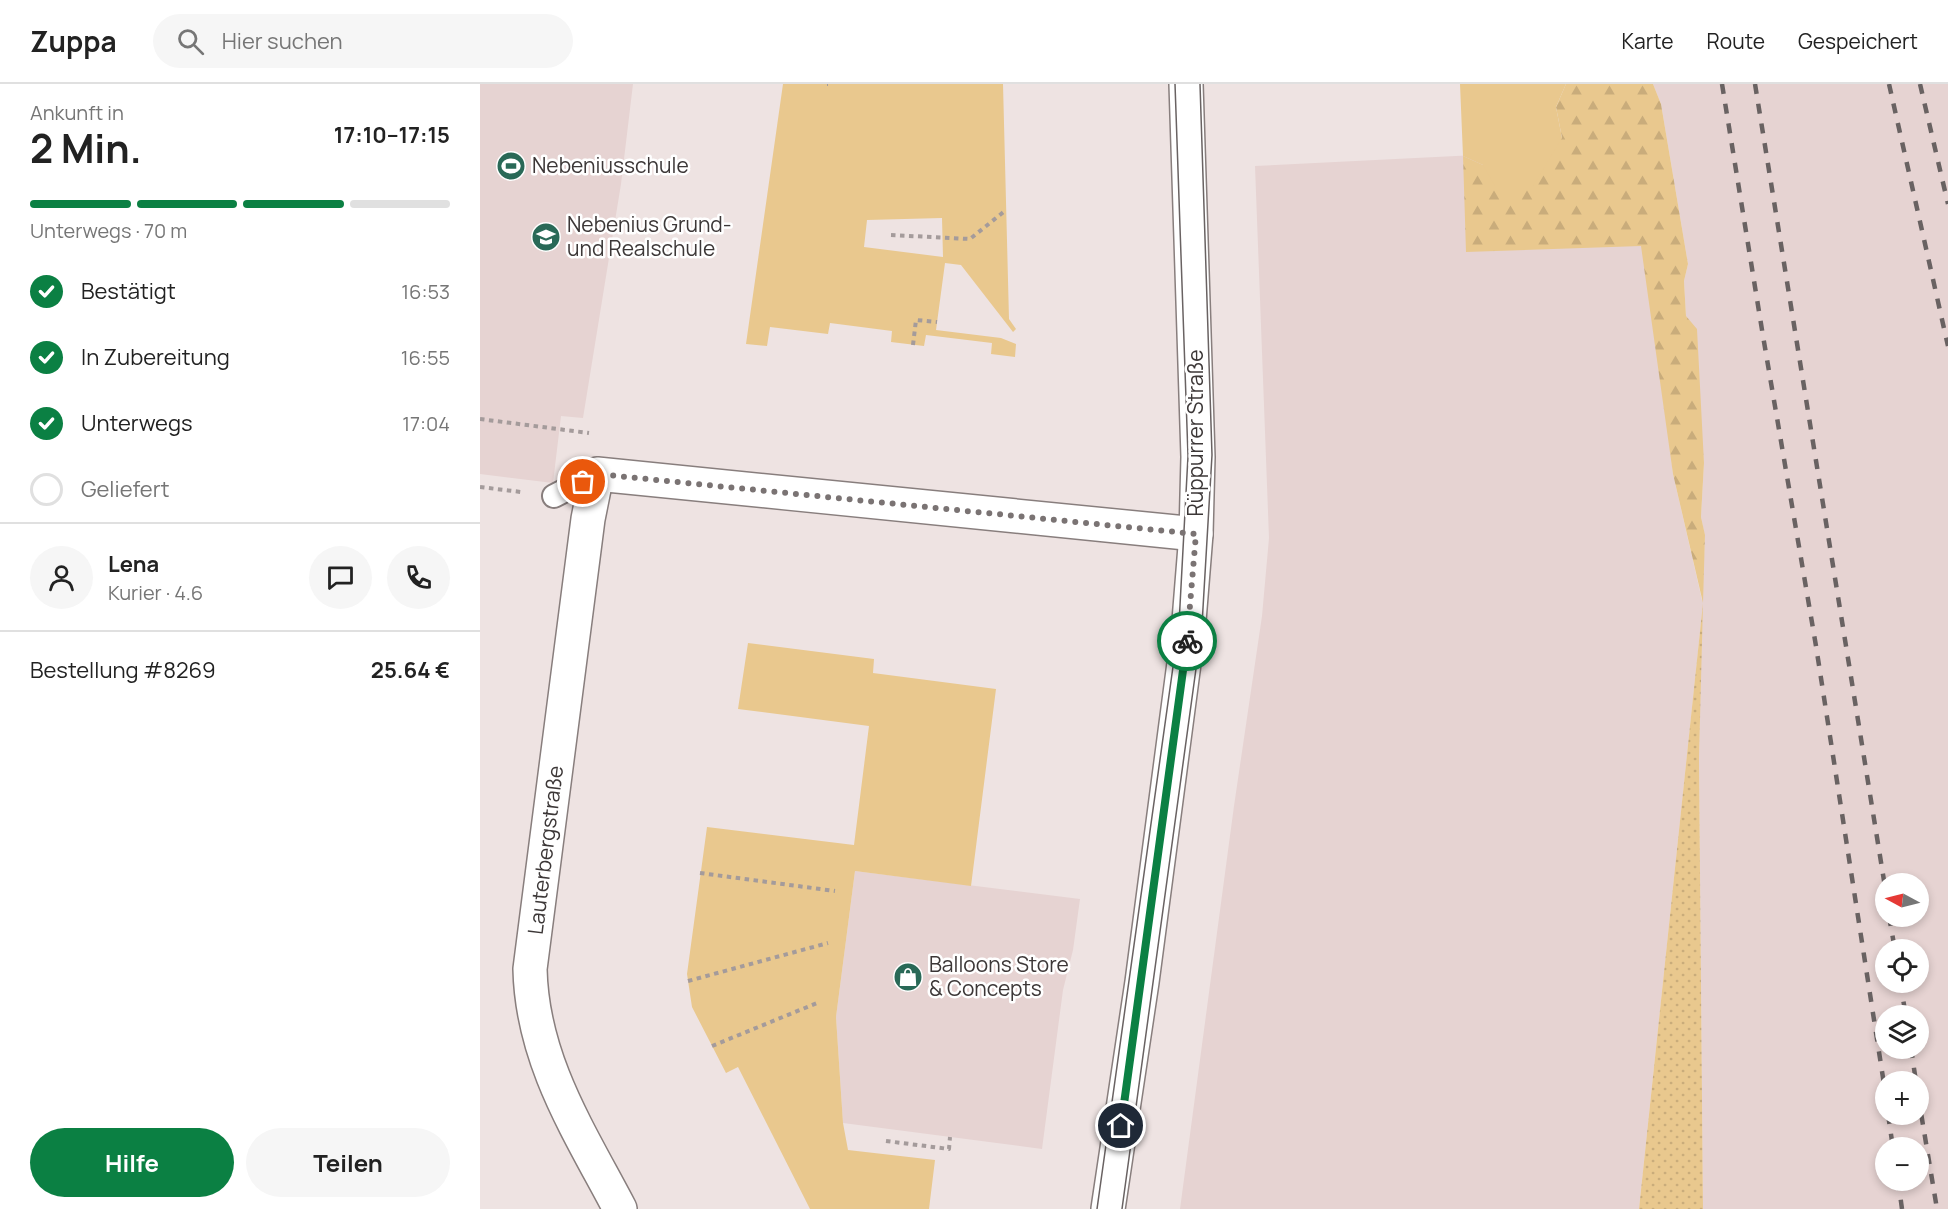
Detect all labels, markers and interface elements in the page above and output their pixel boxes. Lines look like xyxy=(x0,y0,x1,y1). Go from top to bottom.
search box xyxy=(153,14,573,68)
text: Zuppa xyxy=(30,22,117,60)
icon: search xyxy=(174,25,207,58)
text: Hier suchen xyxy=(222,26,343,56)
text: Karte xyxy=(1622,27,1674,55)
text: Route xyxy=(1707,27,1765,55)
text: Gespeichert xyxy=(1798,27,1918,55)
text: Ankunft in xyxy=(30,99,124,126)
text: 17:10–17:15 xyxy=(334,120,450,150)
text: 2 Min. xyxy=(30,121,142,175)
sports icon: Nebeniusschule xyxy=(495,150,527,182)
place label: Nebeniusschule xyxy=(532,151,689,179)
place label: Nebenius Grund- und Realschule xyxy=(567,210,732,262)
text: Unterwegs · 70 m xyxy=(30,217,187,244)
school or university icon: Nebenius Grund- und Realschule xyxy=(530,221,562,253)
icon: check xyxy=(30,275,63,308)
text: Bestätigt xyxy=(81,276,176,306)
text: 16:53 xyxy=(401,278,450,305)
icon: check xyxy=(30,341,63,374)
text: In Zubereitung xyxy=(81,342,230,372)
text: 16:55 xyxy=(401,344,450,371)
street label: Rüppurrer Straße xyxy=(1181,349,1209,517)
icon: check xyxy=(30,407,63,440)
text: Unterwegs xyxy=(81,408,193,438)
text: 17:04 xyxy=(402,410,450,437)
pin xyxy=(557,456,608,507)
icon: bag xyxy=(566,465,599,498)
text: Geliefert xyxy=(81,474,169,504)
button: person xyxy=(30,546,93,609)
button: chat xyxy=(309,546,372,609)
button: phone xyxy=(387,546,450,609)
text: Lena xyxy=(108,549,159,579)
text: Kurier · 4.6 xyxy=(108,579,203,606)
courier xyxy=(1157,611,1217,671)
icon: bike xyxy=(1171,625,1204,658)
text: Bestellung #8269 xyxy=(30,655,216,685)
text: 25.64 € xyxy=(371,655,450,685)
street label: Lauterbergstraße xyxy=(521,764,569,936)
north arrow xyxy=(1875,873,1929,927)
map controls xyxy=(1875,873,1929,1191)
button: locate xyxy=(1875,939,1929,993)
place label: Balloons Store & Concepts xyxy=(929,950,1069,1002)
shop icon: Balloons Store & Concepts xyxy=(892,961,924,993)
button: layers xyxy=(1875,1005,1929,1059)
button: + xyxy=(1875,1071,1929,1125)
pin xyxy=(1095,1100,1146,1151)
icon: home xyxy=(1104,1109,1137,1142)
button: Hilfe xyxy=(30,1128,234,1197)
button: Teilen xyxy=(246,1128,450,1197)
button: − xyxy=(1875,1137,1929,1191)

